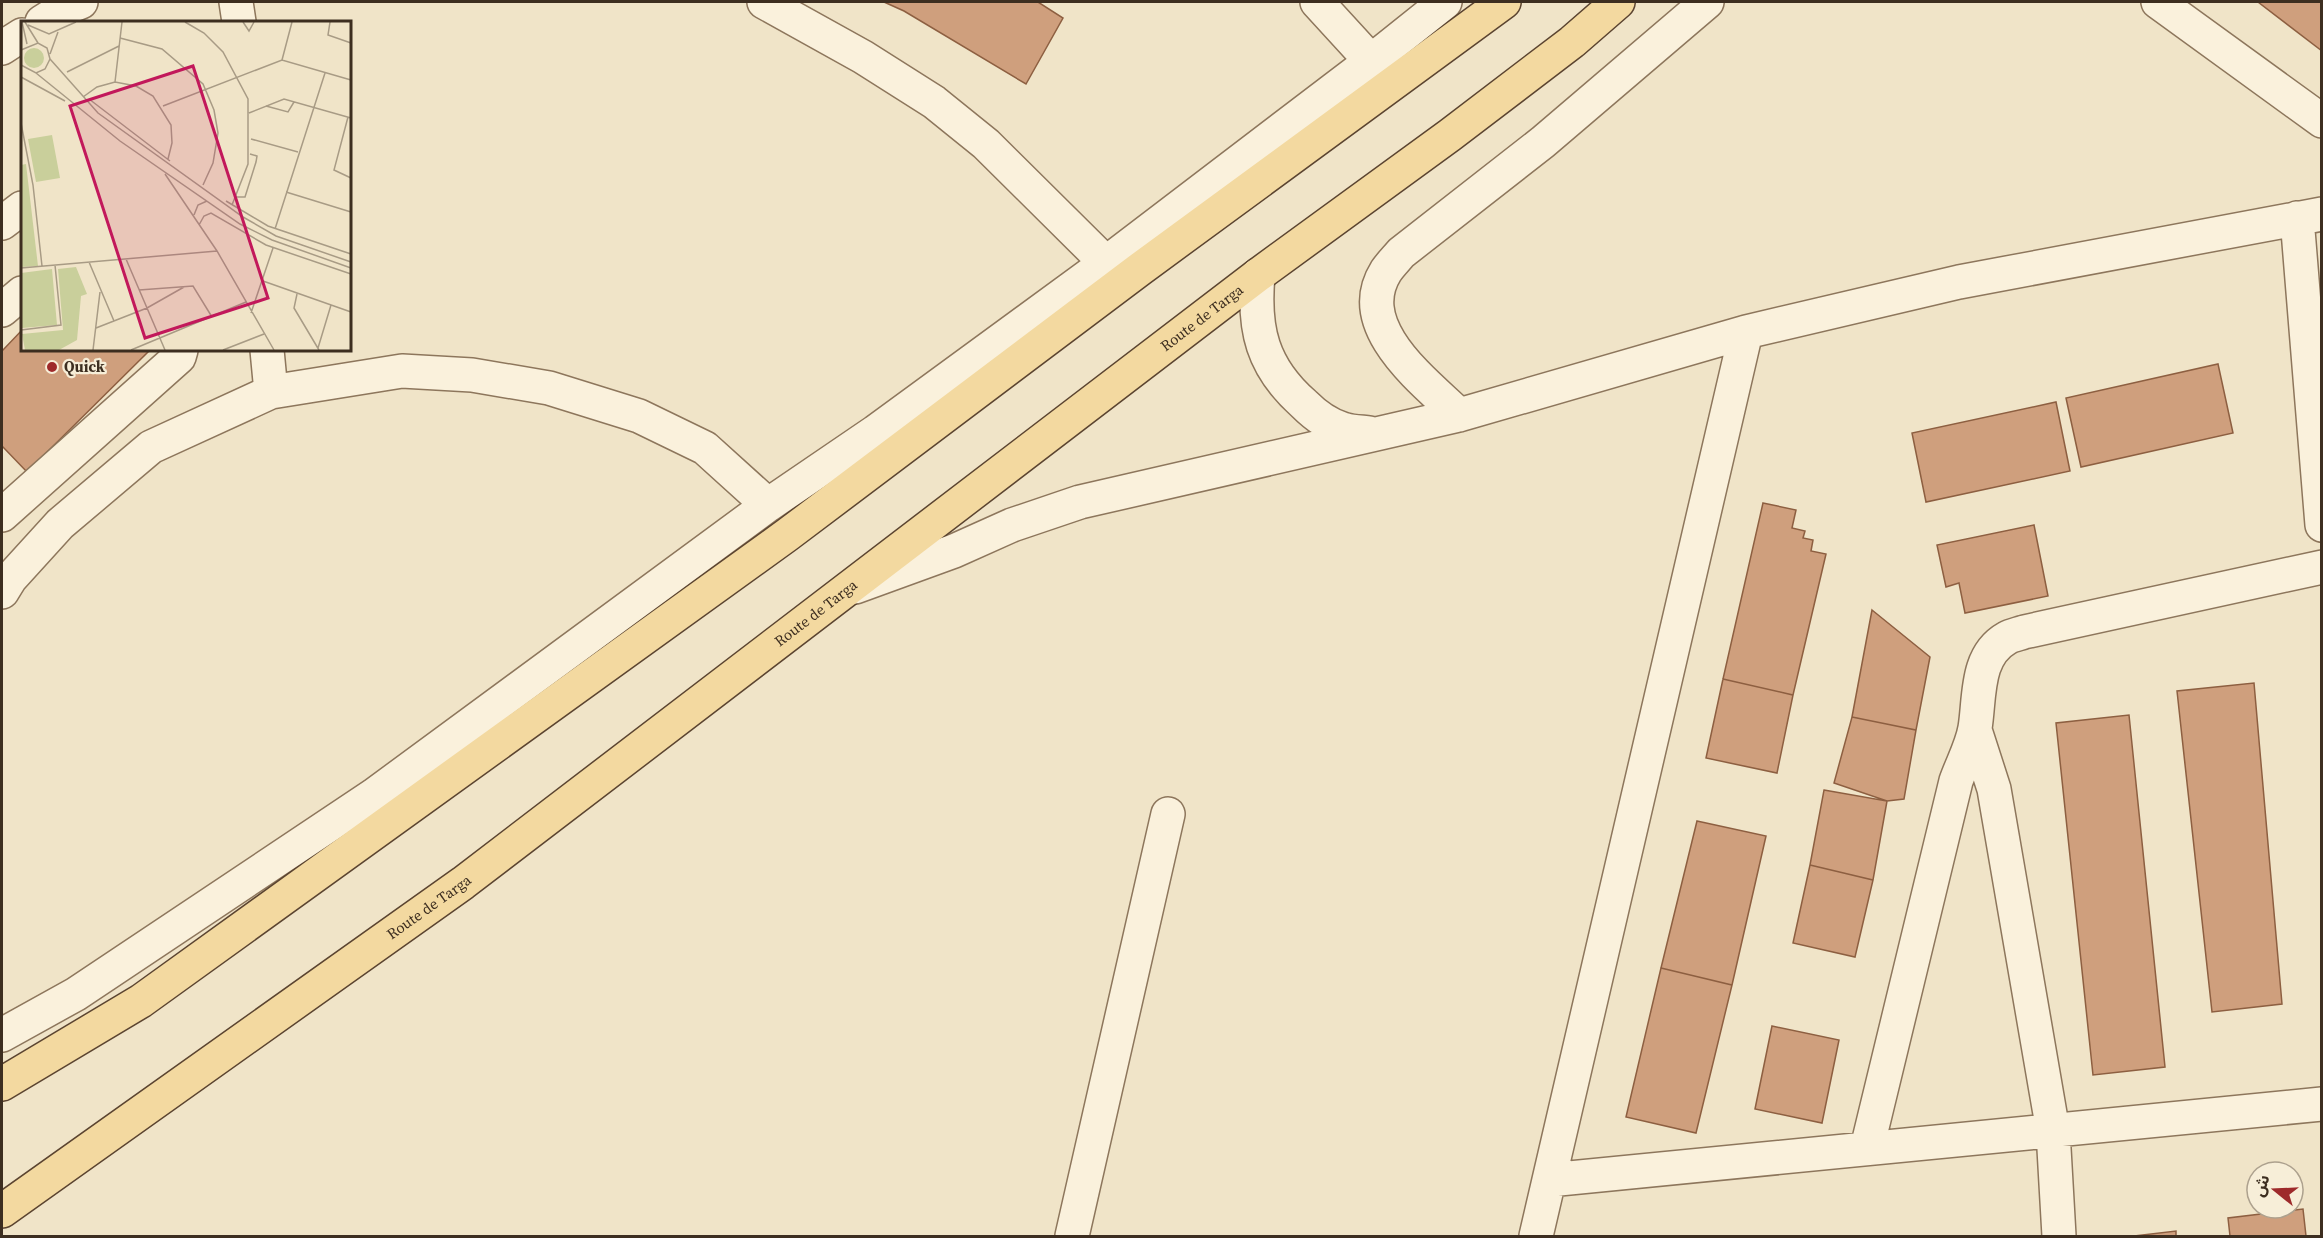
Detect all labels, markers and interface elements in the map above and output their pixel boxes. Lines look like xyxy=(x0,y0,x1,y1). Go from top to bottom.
inset map xyxy=(21,21,351,351)
street label: Route de Targa xyxy=(1156,279,1248,356)
place label: Quick xyxy=(64,356,105,377)
marker: Quick xyxy=(45,360,59,374)
street label: Route de Targa xyxy=(770,574,862,651)
street label: Route de Targa xyxy=(382,869,476,944)
north arrow xyxy=(2245,1160,2305,1220)
text: ش xyxy=(2247,1171,2275,1199)

